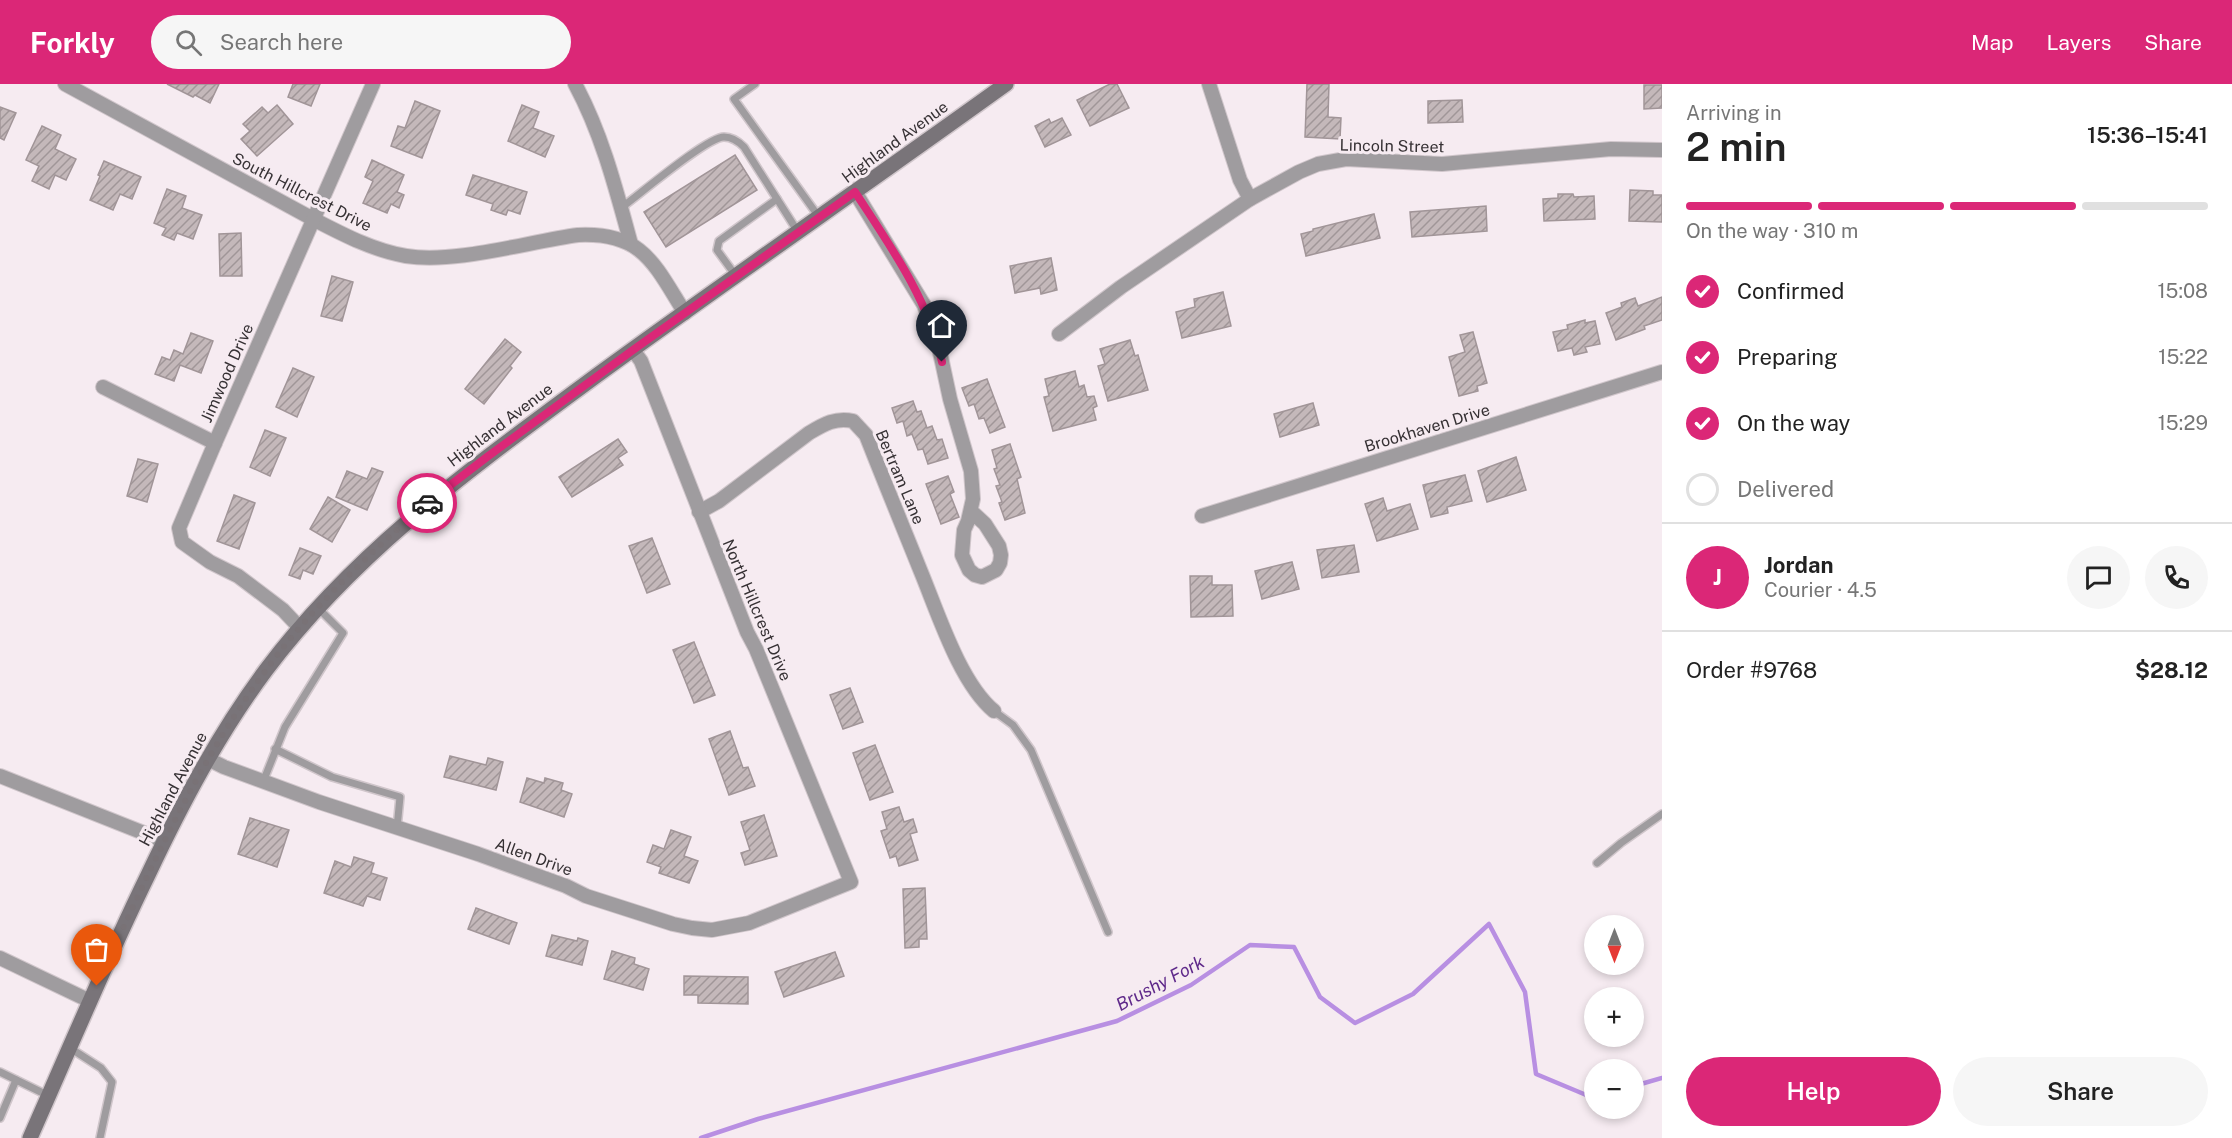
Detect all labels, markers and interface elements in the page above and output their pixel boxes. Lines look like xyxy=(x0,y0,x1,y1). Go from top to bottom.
search box xyxy=(151,15,571,69)
text: Forkly xyxy=(30,26,115,59)
icon: search xyxy=(172,26,205,59)
text: Search here xyxy=(220,29,343,55)
text: Map xyxy=(1971,30,2014,55)
text: Layers xyxy=(2047,30,2111,55)
text: Share xyxy=(2144,30,2202,55)
street label: Highland Avenue xyxy=(838,97,952,187)
text: Arriving in xyxy=(1686,101,1781,125)
text: 15:36–15:41 xyxy=(2087,122,2208,148)
text: 2 min xyxy=(1686,124,1787,170)
street label: Lincoln Street xyxy=(1339,136,1445,156)
street label: South Hillcrest Drive xyxy=(229,149,375,235)
text: On the way · 310 m xyxy=(1686,219,1858,243)
icon: check xyxy=(1686,275,1719,308)
text: Confirmed xyxy=(1737,278,1844,304)
text: 15:08 xyxy=(2157,279,2208,303)
pin xyxy=(916,300,967,362)
icon: home xyxy=(925,309,958,342)
street label: Jimwood Drive xyxy=(197,321,257,425)
icon: check xyxy=(1686,341,1719,374)
text: Preparing xyxy=(1737,344,1838,370)
text: 15:22 xyxy=(2158,345,2208,369)
street label: Highland Avenue xyxy=(444,379,556,471)
street label: Brookhaven Drive xyxy=(1362,400,1492,456)
icon: check xyxy=(1686,407,1719,440)
text: On the way xyxy=(1737,410,1850,436)
text: 15:29 xyxy=(2158,411,2208,435)
street label: Bertram Lane xyxy=(872,427,928,527)
courier xyxy=(397,473,457,533)
text: Delivered xyxy=(1737,476,1834,502)
icon: car xyxy=(411,487,444,520)
street label: North Hillcrest Drive xyxy=(719,536,795,684)
button: chat xyxy=(2067,546,2130,609)
button: phone xyxy=(2145,546,2208,609)
text: Jordan xyxy=(1764,552,1833,578)
text: J xyxy=(1713,564,1722,590)
text: Courier · 4.5 xyxy=(1764,578,1877,602)
text: Order #9768 xyxy=(1686,657,1817,683)
text: $28.12 xyxy=(2135,657,2208,683)
street label: Highland Avenue xyxy=(135,729,211,849)
street label: Allen Drive xyxy=(493,834,575,880)
north arrow xyxy=(1584,915,1644,975)
map controls xyxy=(1584,915,1644,1119)
pin xyxy=(71,924,122,986)
icon: bag xyxy=(80,933,113,966)
water label: Brushy Fork xyxy=(1112,951,1208,1015)
button: + xyxy=(1584,987,1644,1047)
button: Help xyxy=(1686,1057,1941,1126)
button: Share xyxy=(1953,1057,2208,1126)
button: − xyxy=(1584,1059,1644,1119)

